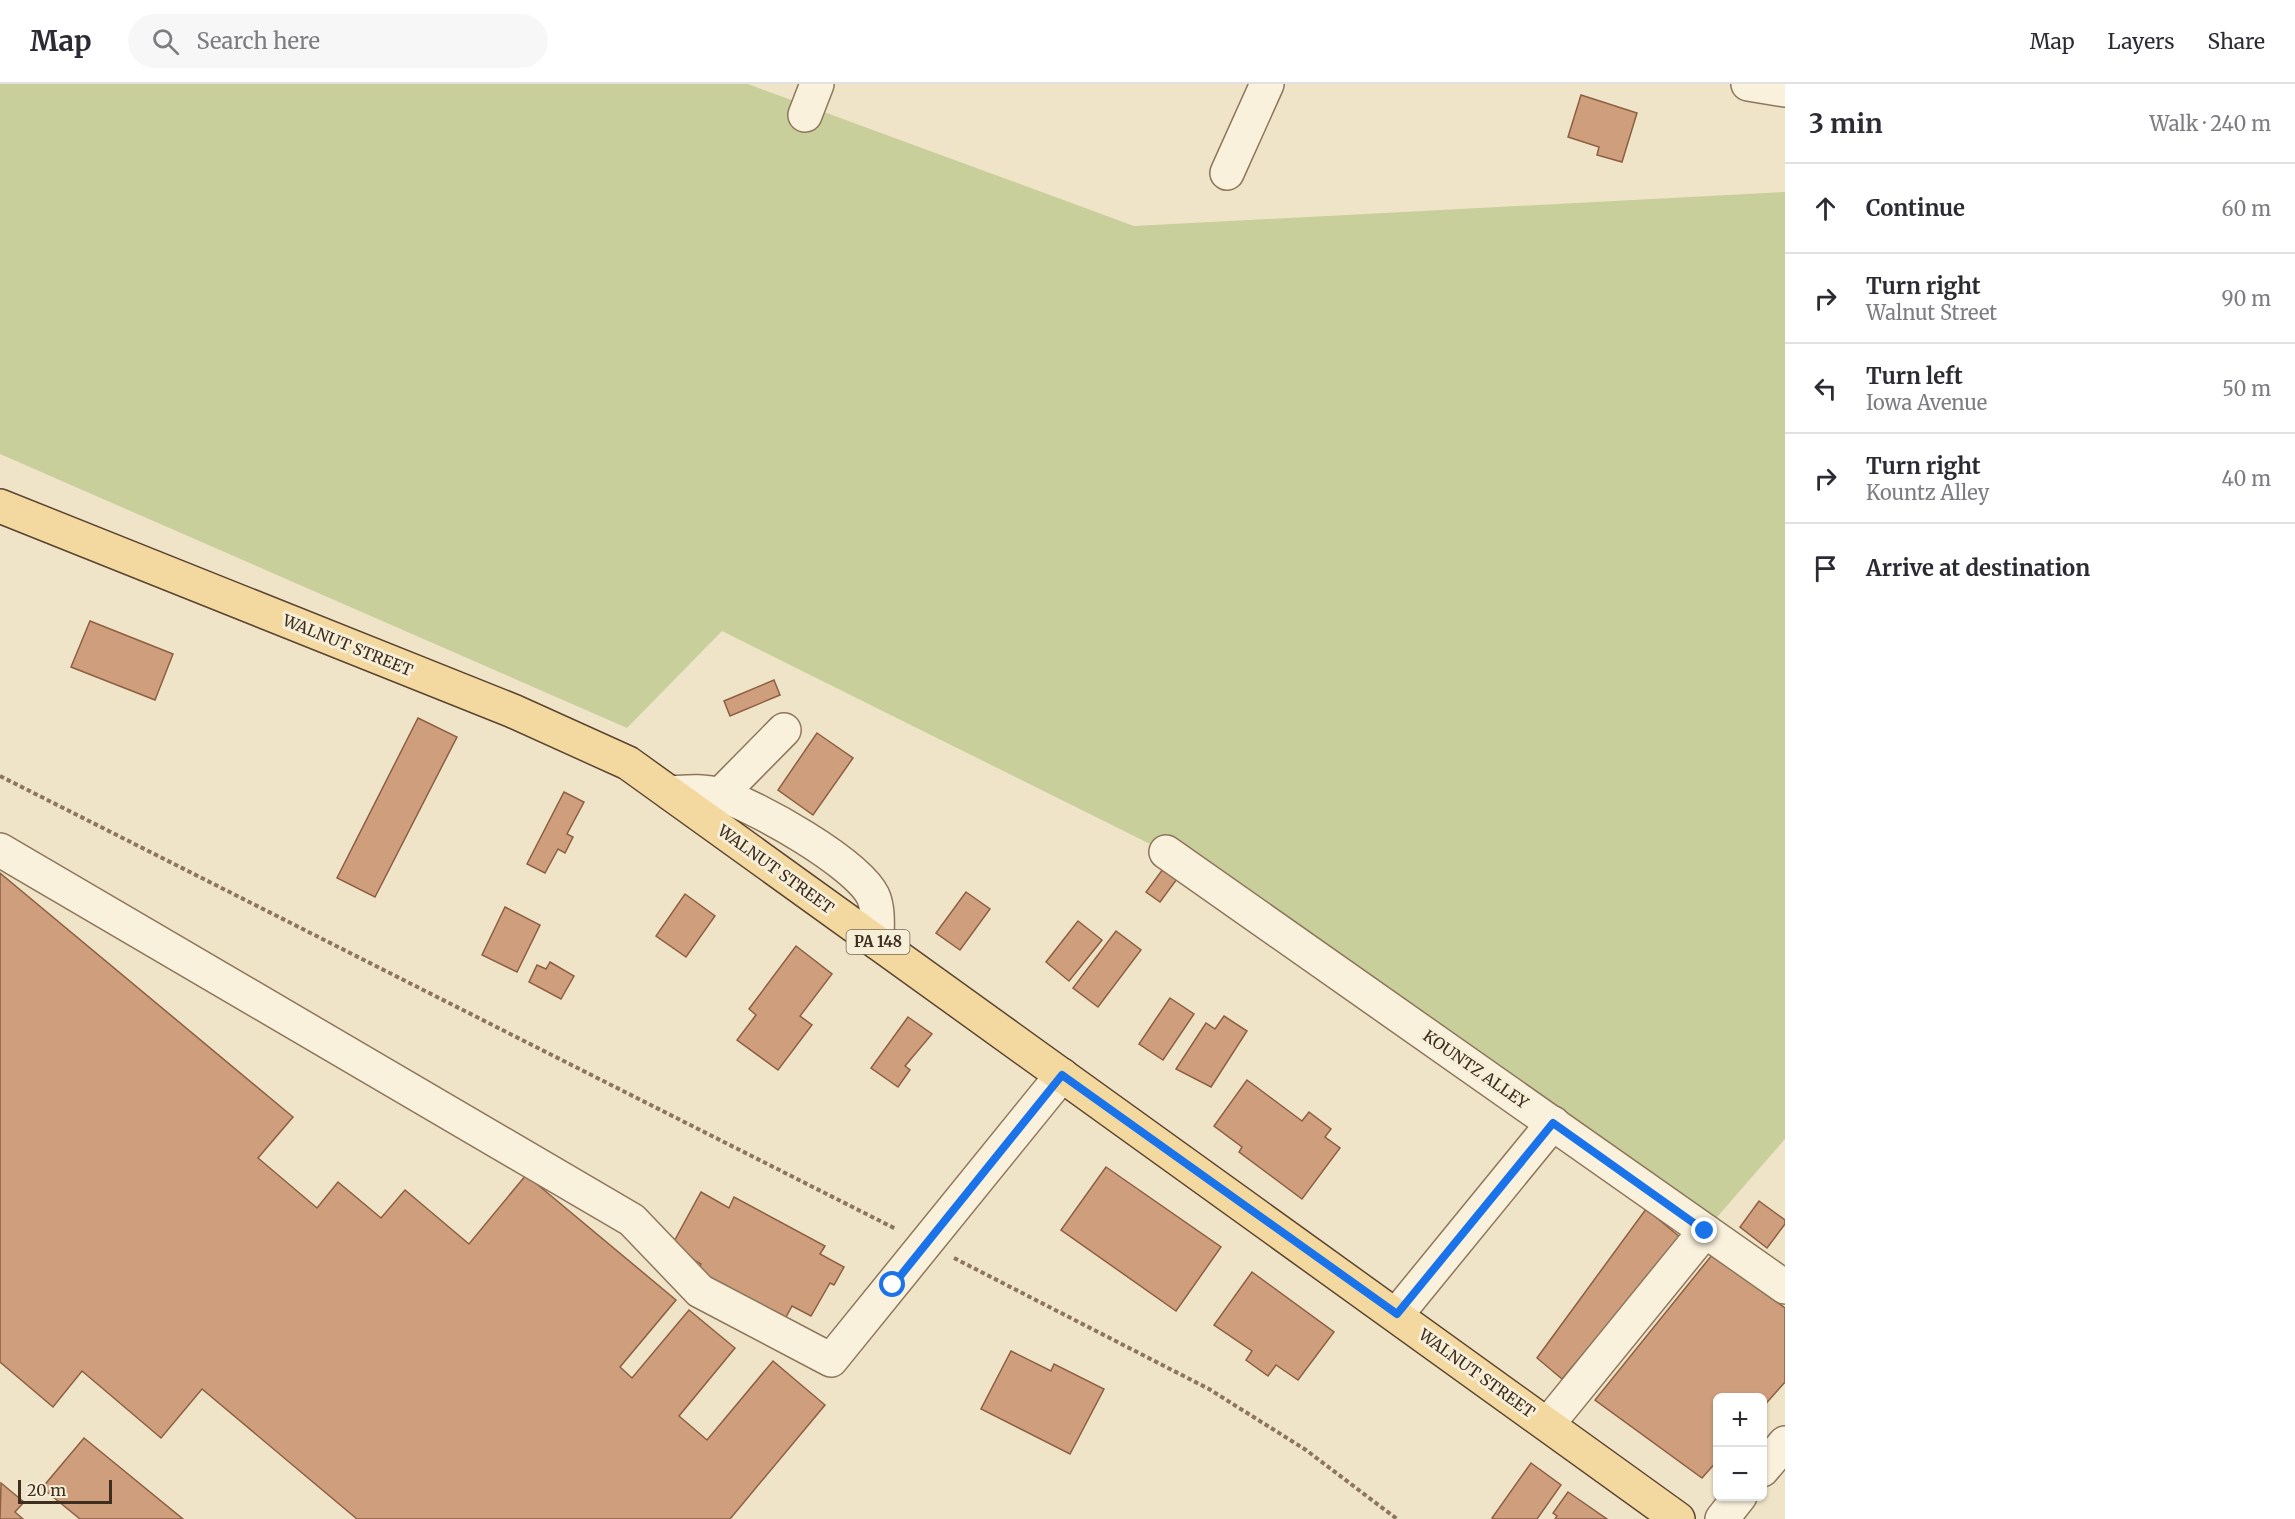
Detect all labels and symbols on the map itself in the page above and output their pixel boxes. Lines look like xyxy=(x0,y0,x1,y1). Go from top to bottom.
street label: WALNUT STREET xyxy=(279,609,416,680)
street label: WALNUT STREET xyxy=(713,820,838,918)
road number: PA 148 xyxy=(846,930,910,954)
street label: KOUNTZ ALLEY xyxy=(1420,1025,1533,1113)
route end xyxy=(1691,1217,1717,1243)
route start xyxy=(879,1271,905,1297)
street label: WALNUT STREET xyxy=(1414,1324,1539,1422)
scale bar xyxy=(18,1477,112,1504)

